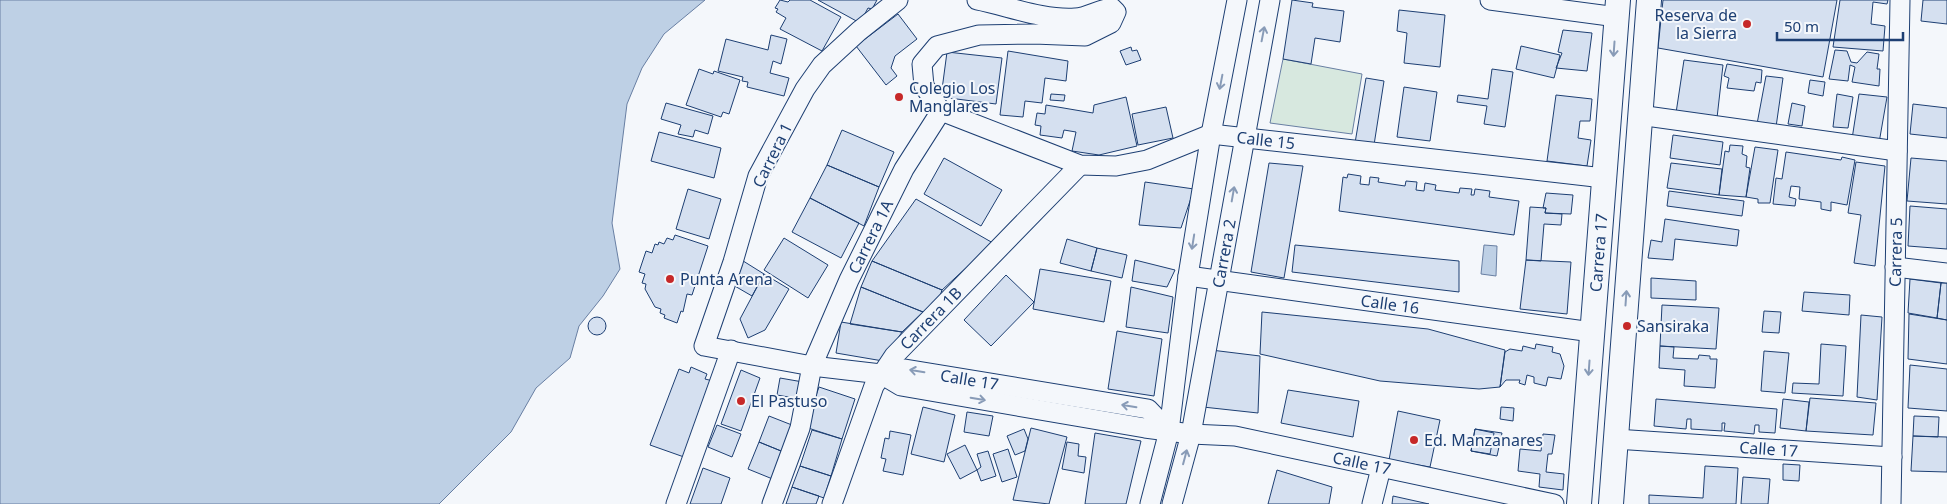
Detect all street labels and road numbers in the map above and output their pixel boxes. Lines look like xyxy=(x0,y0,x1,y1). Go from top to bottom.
street label: Carrera 1 xyxy=(747,119,797,191)
street label: Calle 15 xyxy=(1235,126,1296,154)
street label: Carrera 1A xyxy=(843,195,898,277)
street label: Carrera 17 xyxy=(1584,213,1612,293)
street label: Carrera 2 xyxy=(1207,217,1241,290)
street label: Carrera 5 xyxy=(1884,217,1907,287)
street label: Carrera 1B xyxy=(895,282,967,355)
street label: Calle 16 xyxy=(1359,289,1421,319)
street label: Calle 17 xyxy=(939,364,1000,395)
street label: Calle 17 xyxy=(1739,436,1799,462)
street label: Calle 17 xyxy=(1331,446,1393,480)

